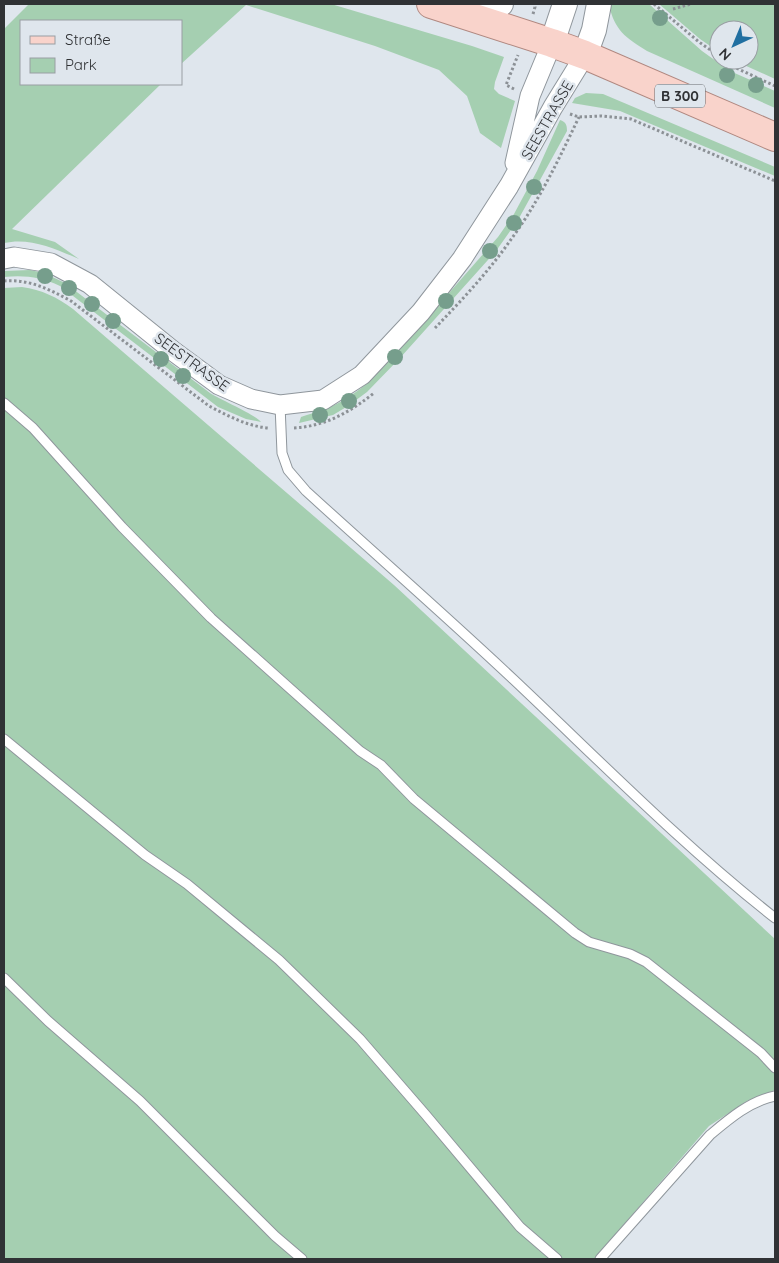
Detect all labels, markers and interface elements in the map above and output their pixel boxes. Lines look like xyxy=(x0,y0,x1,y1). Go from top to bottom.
legend xyxy=(20,20,182,85)
north arrow xyxy=(709,20,759,70)
text: Straße xyxy=(65,30,111,49)
text: N xyxy=(715,44,735,64)
text: Park xyxy=(65,55,97,74)
street label: SEESTRASSE xyxy=(517,77,577,163)
road number: B 300 xyxy=(655,84,705,108)
street label: SEESTRASSE xyxy=(151,328,233,396)

